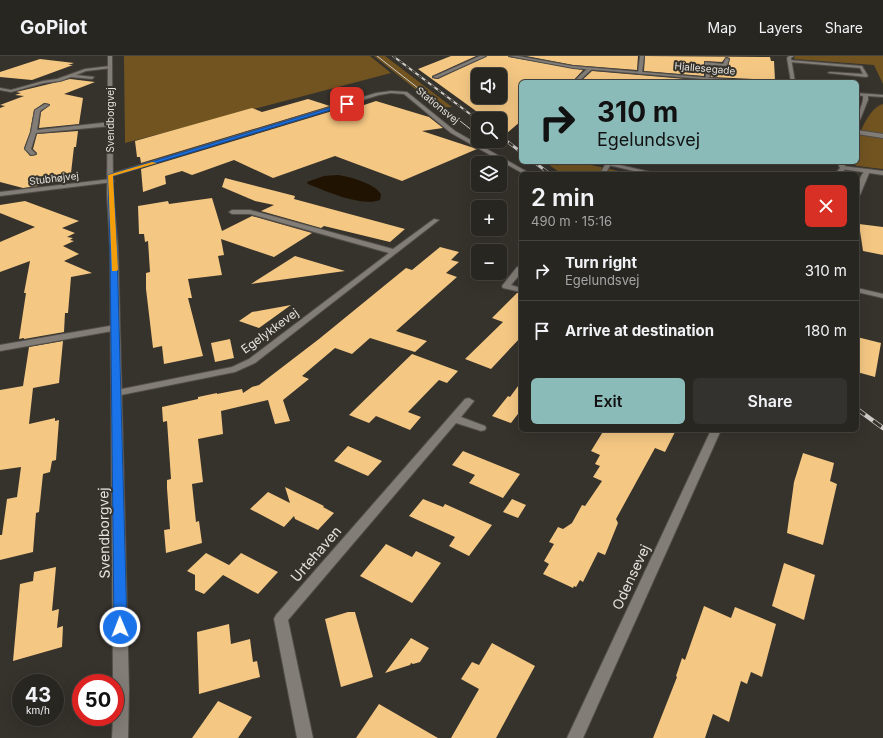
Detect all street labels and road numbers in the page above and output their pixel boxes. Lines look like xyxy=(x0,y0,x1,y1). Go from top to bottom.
street label: Hjallesegade xyxy=(674,59,736,77)
street label: Stationsvej xyxy=(414,84,462,126)
street label: Svendborgvej xyxy=(104,87,116,153)
street label: Stubhøjvej xyxy=(29,169,79,187)
street label: Egelykkevej xyxy=(238,305,301,356)
street label: Svendborgvej xyxy=(94,487,113,579)
street label: Urtehaven xyxy=(287,522,345,585)
street label: Odensevej xyxy=(608,541,653,612)

